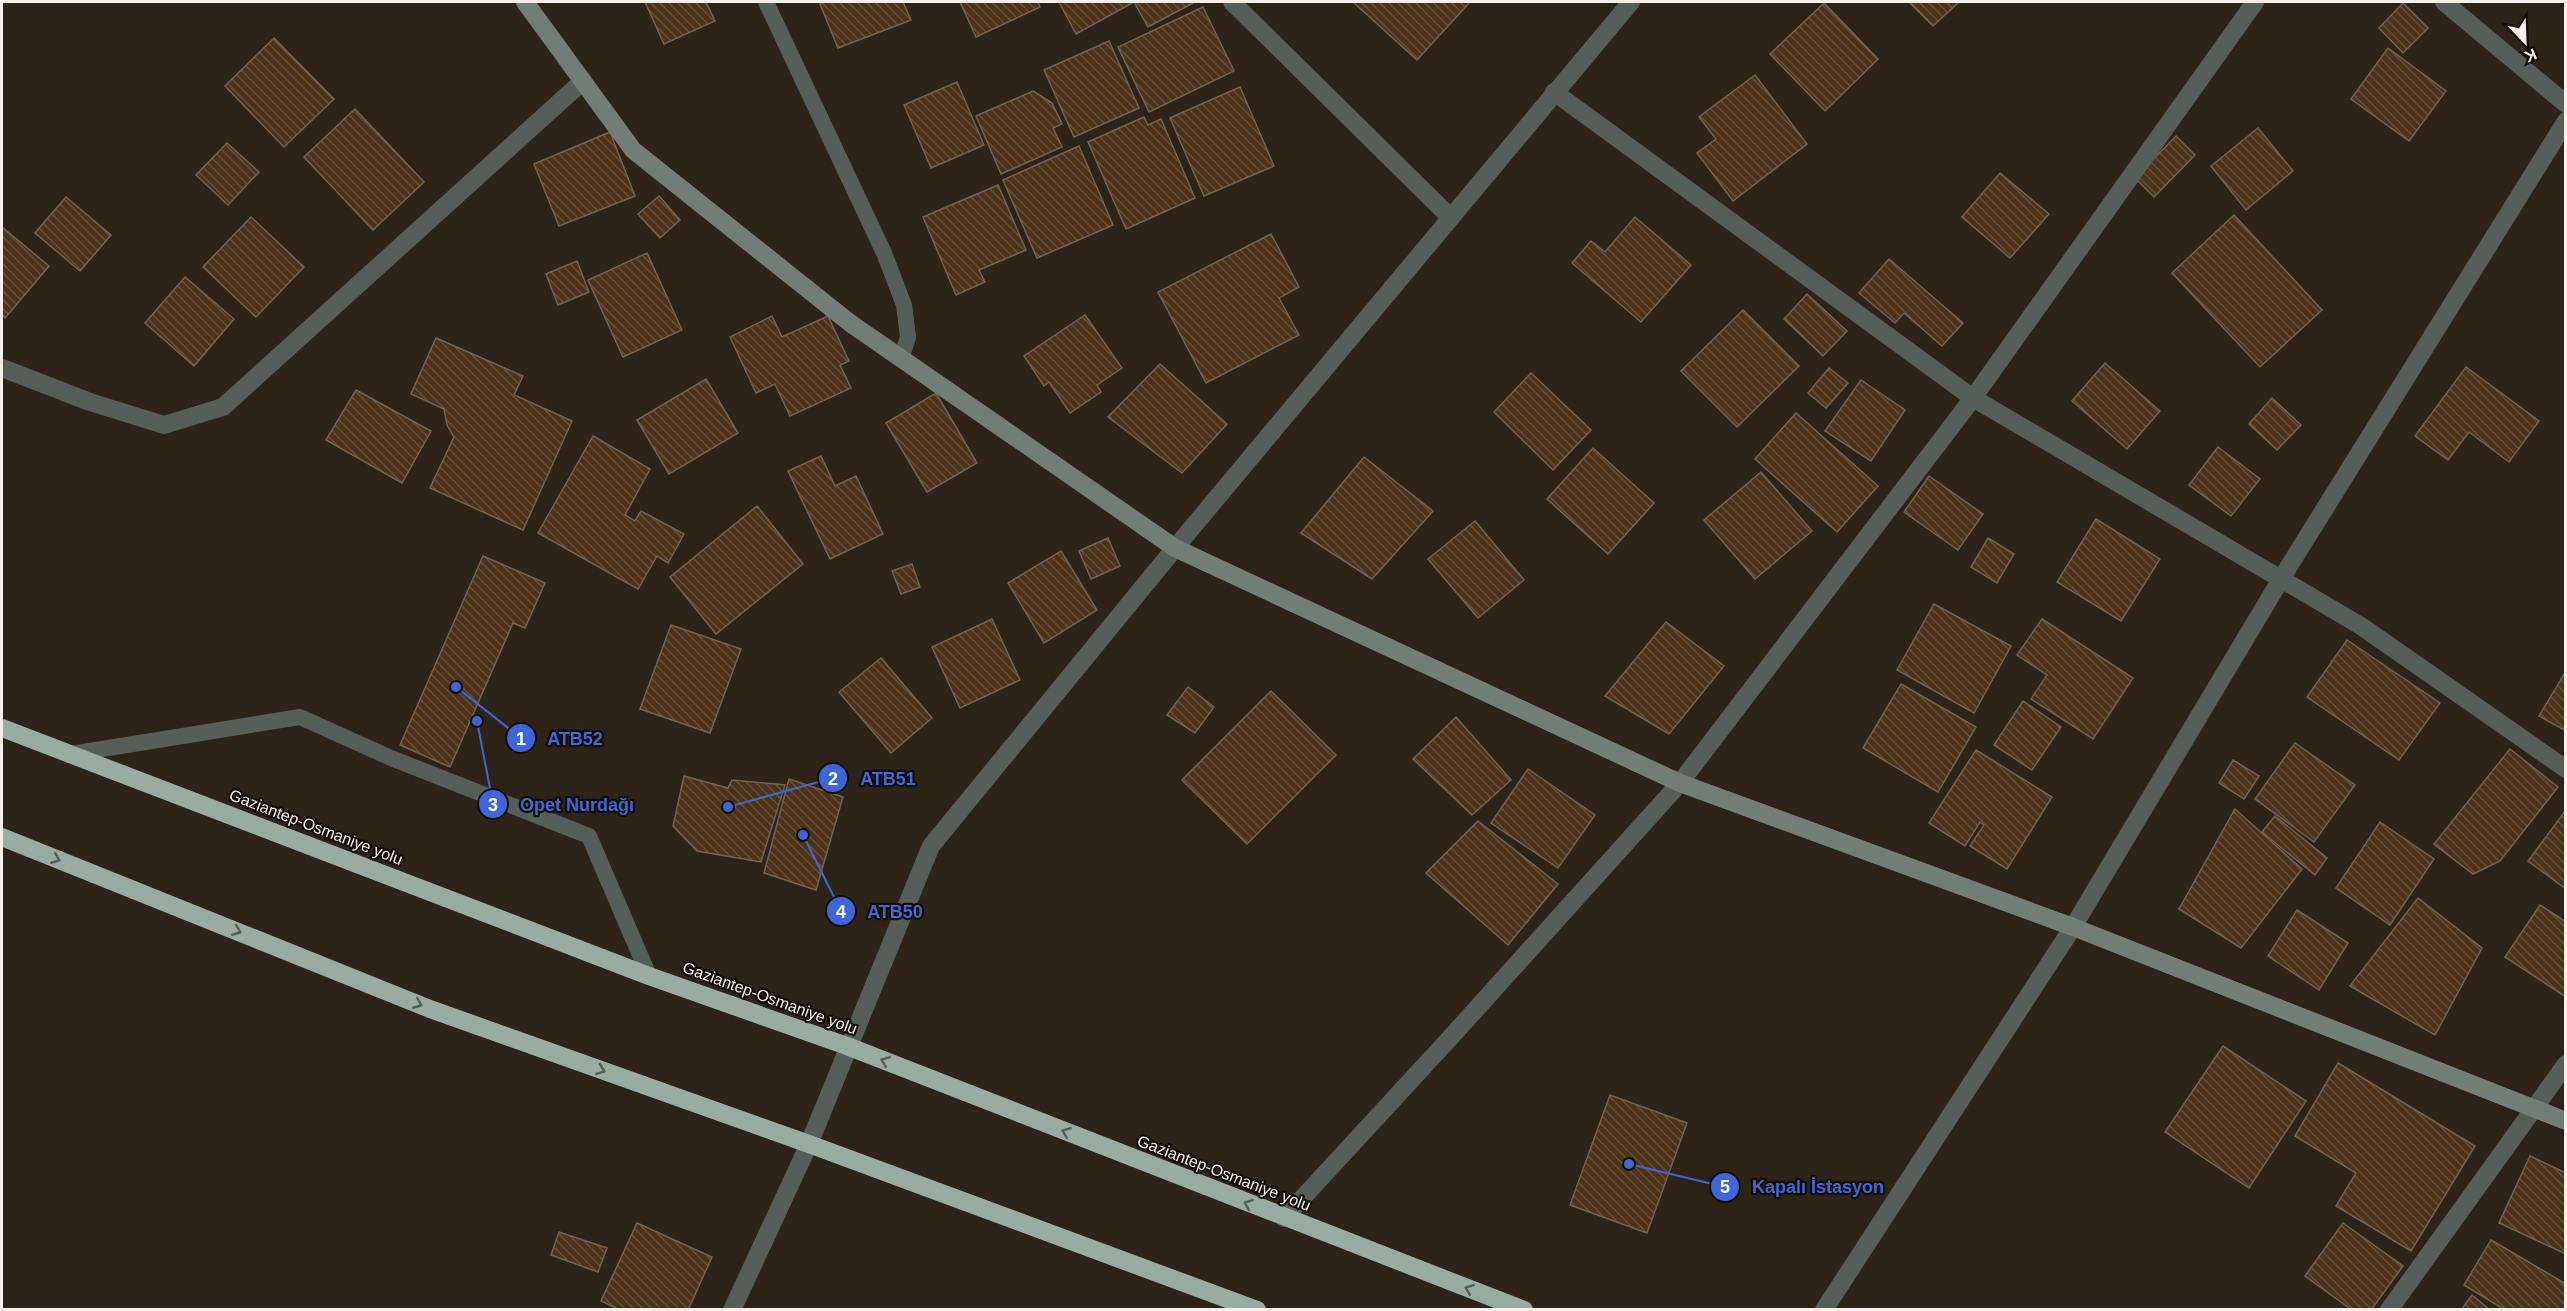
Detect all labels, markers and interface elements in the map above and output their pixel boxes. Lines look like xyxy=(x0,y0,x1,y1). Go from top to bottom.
north arrow xyxy=(2495,12,2555,72)
text: K xyxy=(2522,45,2539,66)
callout: ATB52 xyxy=(506,720,615,756)
text: 1 xyxy=(516,729,526,749)
text: ATB52 xyxy=(547,729,603,749)
callout: ATB51 xyxy=(818,760,928,796)
text: 2 xyxy=(828,769,838,789)
text: ATB51 xyxy=(860,769,916,789)
street label: Gaziantep-Osmaniye yolu xyxy=(227,786,405,868)
callout: Opet Nurdağı xyxy=(478,786,646,822)
text: 3 xyxy=(488,795,498,815)
text: Opet Nurdağı xyxy=(520,795,634,815)
one-way arrow xyxy=(50,852,61,864)
callout: ATB50 xyxy=(826,893,935,929)
text: 4 xyxy=(836,902,846,922)
text: ATB50 xyxy=(867,902,923,922)
one-way arrow xyxy=(230,924,241,936)
street label: Gaziantep-Osmaniye yolu xyxy=(681,959,859,1037)
one-way arrow xyxy=(411,997,422,1009)
one-way arrow xyxy=(880,1056,891,1068)
one-way arrow xyxy=(595,1062,606,1075)
one-way arrow xyxy=(1061,1127,1072,1140)
street label: Gaziantep-Osmaniye yolu xyxy=(1135,1132,1313,1214)
callout: Kapalı İstasyon xyxy=(1710,1169,1896,1205)
text: 5 xyxy=(1720,1177,1730,1197)
text: Kapalı İstasyon xyxy=(1752,1177,1884,1197)
one-way arrow xyxy=(1243,1199,1254,1211)
one-way arrow xyxy=(1464,1283,1475,1296)

